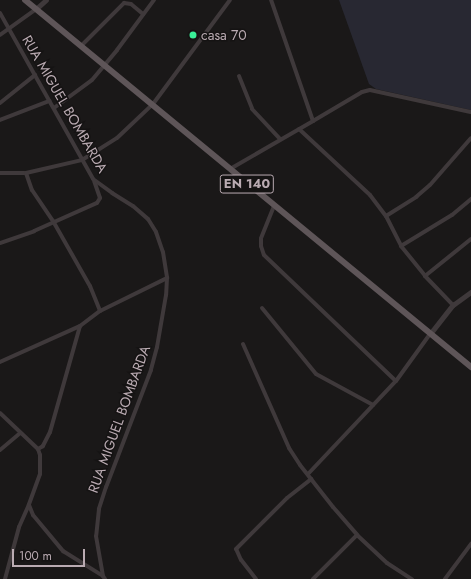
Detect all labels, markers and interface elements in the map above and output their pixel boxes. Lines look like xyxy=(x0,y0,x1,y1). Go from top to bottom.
place label: casa 70 xyxy=(201,27,247,43)
marker: casa 70 xyxy=(188,30,198,40)
street label: RUA MIGUEL BOMBARDA xyxy=(19,32,111,176)
road number: EN 140 xyxy=(219,173,275,195)
street label: RUA MIGUEL BOMBARDA xyxy=(84,343,154,495)
scale bar xyxy=(14,541,87,567)
text: 100 m xyxy=(19,547,52,565)

